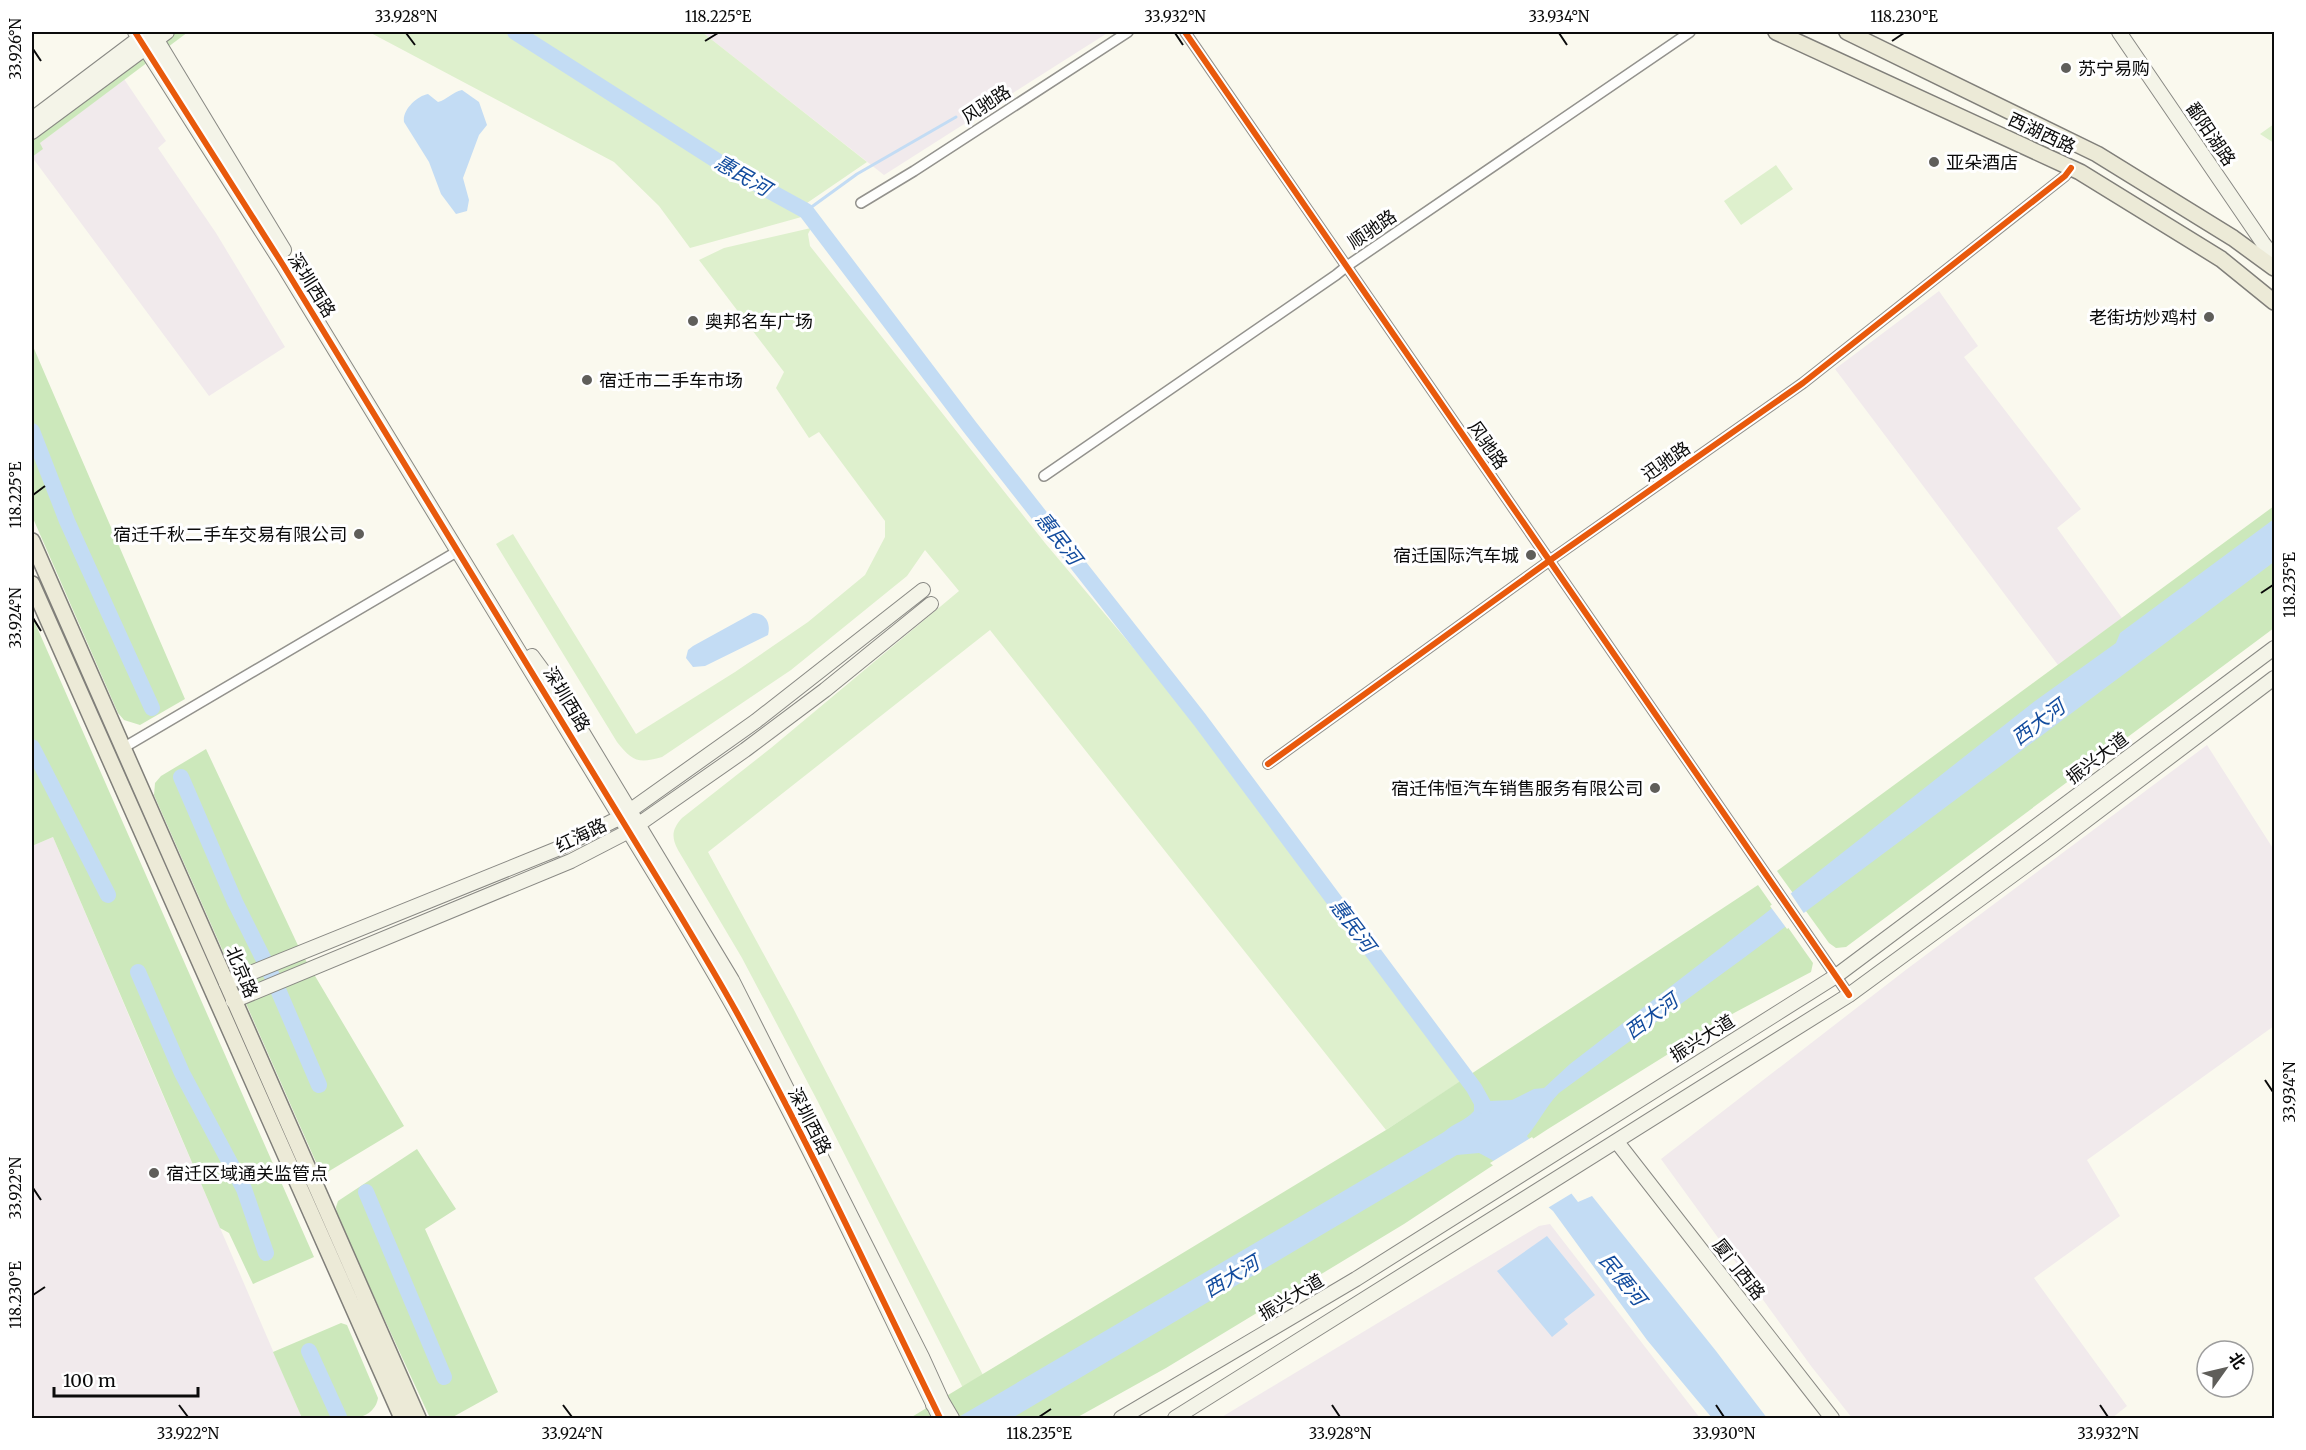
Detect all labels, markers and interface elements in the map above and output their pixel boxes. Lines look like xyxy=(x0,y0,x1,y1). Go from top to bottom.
text: 33.928°N xyxy=(375,7,438,26)
text: 118.225°E xyxy=(685,7,752,26)
text: 33.932°N xyxy=(1144,7,1206,26)
text: 33.934°N xyxy=(1529,7,1590,26)
text: 118.230°E xyxy=(1870,7,1938,26)
text: 33.926°N xyxy=(6,18,25,80)
place label: 苏宁易购 xyxy=(2078,57,2150,80)
marker: 苏宁易购 xyxy=(2059,61,2073,75)
street label: 风驰路 xyxy=(957,80,1015,128)
street label: 鄱阳湖路 xyxy=(2181,98,2241,170)
street label: 西湖西路 xyxy=(2005,107,2079,159)
water label: 惠民河 xyxy=(711,149,779,203)
place label: 亚朵酒店 xyxy=(1946,151,2018,174)
marker: 亚朵酒店 xyxy=(1927,155,1941,169)
street label: 顺驰路 xyxy=(1343,204,1401,254)
street label: 深圳西路 xyxy=(283,248,341,322)
place label: 老街坊炒鸡村 xyxy=(2089,306,2197,329)
place label: 奥邦名车广场 xyxy=(705,310,813,333)
marker: 老街坊炒鸡村 xyxy=(2202,310,2216,324)
marker: 奥邦名车广场 xyxy=(686,314,700,328)
place label: 宿迁市二手车市场 xyxy=(599,369,743,392)
marker: 宿迁市二手车市场 xyxy=(580,373,594,387)
street label: 风驰路 xyxy=(1463,416,1513,474)
street label: 迅驰路 xyxy=(1637,436,1695,486)
text: 118.225°E xyxy=(6,461,25,528)
water label: 惠民河 xyxy=(1031,507,1090,572)
place label: 宿迁千秋二手车交易有限公司 xyxy=(113,523,347,546)
marker: 宿迁千秋二手车交易有限公司 xyxy=(352,527,366,541)
place label: 宿迁国际汽车城 xyxy=(1393,544,1519,567)
marker: 宿迁国际汽车城 xyxy=(1524,548,1538,562)
text: 118.235°E xyxy=(2280,552,2299,618)
text: 33.924°N xyxy=(6,587,25,649)
street label: 深圳西路 xyxy=(539,662,595,736)
water label: 西大河 xyxy=(2007,692,2073,750)
street label: 振兴大道 xyxy=(2061,727,2133,789)
place label: 宿迁伟恒汽车销售服务有限公司 xyxy=(1391,777,1643,800)
marker: 宿迁伟恒汽车销售服务有限公司 xyxy=(1648,781,1662,795)
street label: 红海路 xyxy=(552,813,610,857)
water label: 惠民河 xyxy=(1325,894,1383,960)
street label: 北京路 xyxy=(221,943,263,1001)
water label: 西大河 xyxy=(1620,986,1686,1044)
street label: 振兴大道 xyxy=(1665,1009,1739,1067)
text: 33.934°N xyxy=(2280,1061,2299,1122)
street label: 深圳西路 xyxy=(783,1084,837,1158)
text: 33.922°N xyxy=(6,1156,25,1219)
place label: 宿迁区域通关监管点 xyxy=(166,1162,328,1185)
marker: 宿迁区域通关监管点 xyxy=(147,1166,161,1180)
street label: 厦门西路 xyxy=(1708,1234,1770,1304)
water label: 西大河 xyxy=(1199,1248,1267,1302)
water label: 民便河 xyxy=(1594,1248,1654,1313)
text: 118.230°E xyxy=(6,1261,25,1329)
street label: 振兴大道 xyxy=(1254,1269,1328,1325)
north arrow xyxy=(2195,1339,2255,1399)
text: 北 xyxy=(2225,1348,2250,1373)
scale bar xyxy=(54,1360,198,1398)
text: 100 m xyxy=(63,1369,116,1392)
text: 33.922°N xyxy=(157,1424,220,1443)
text: 33.924°N xyxy=(541,1424,603,1443)
text: 118.235°E xyxy=(1006,1424,1072,1443)
text: 33.928°N xyxy=(1309,1424,1372,1443)
text: 33.930°N xyxy=(1693,1424,1756,1443)
text: 33.932°N xyxy=(2077,1424,2139,1443)

